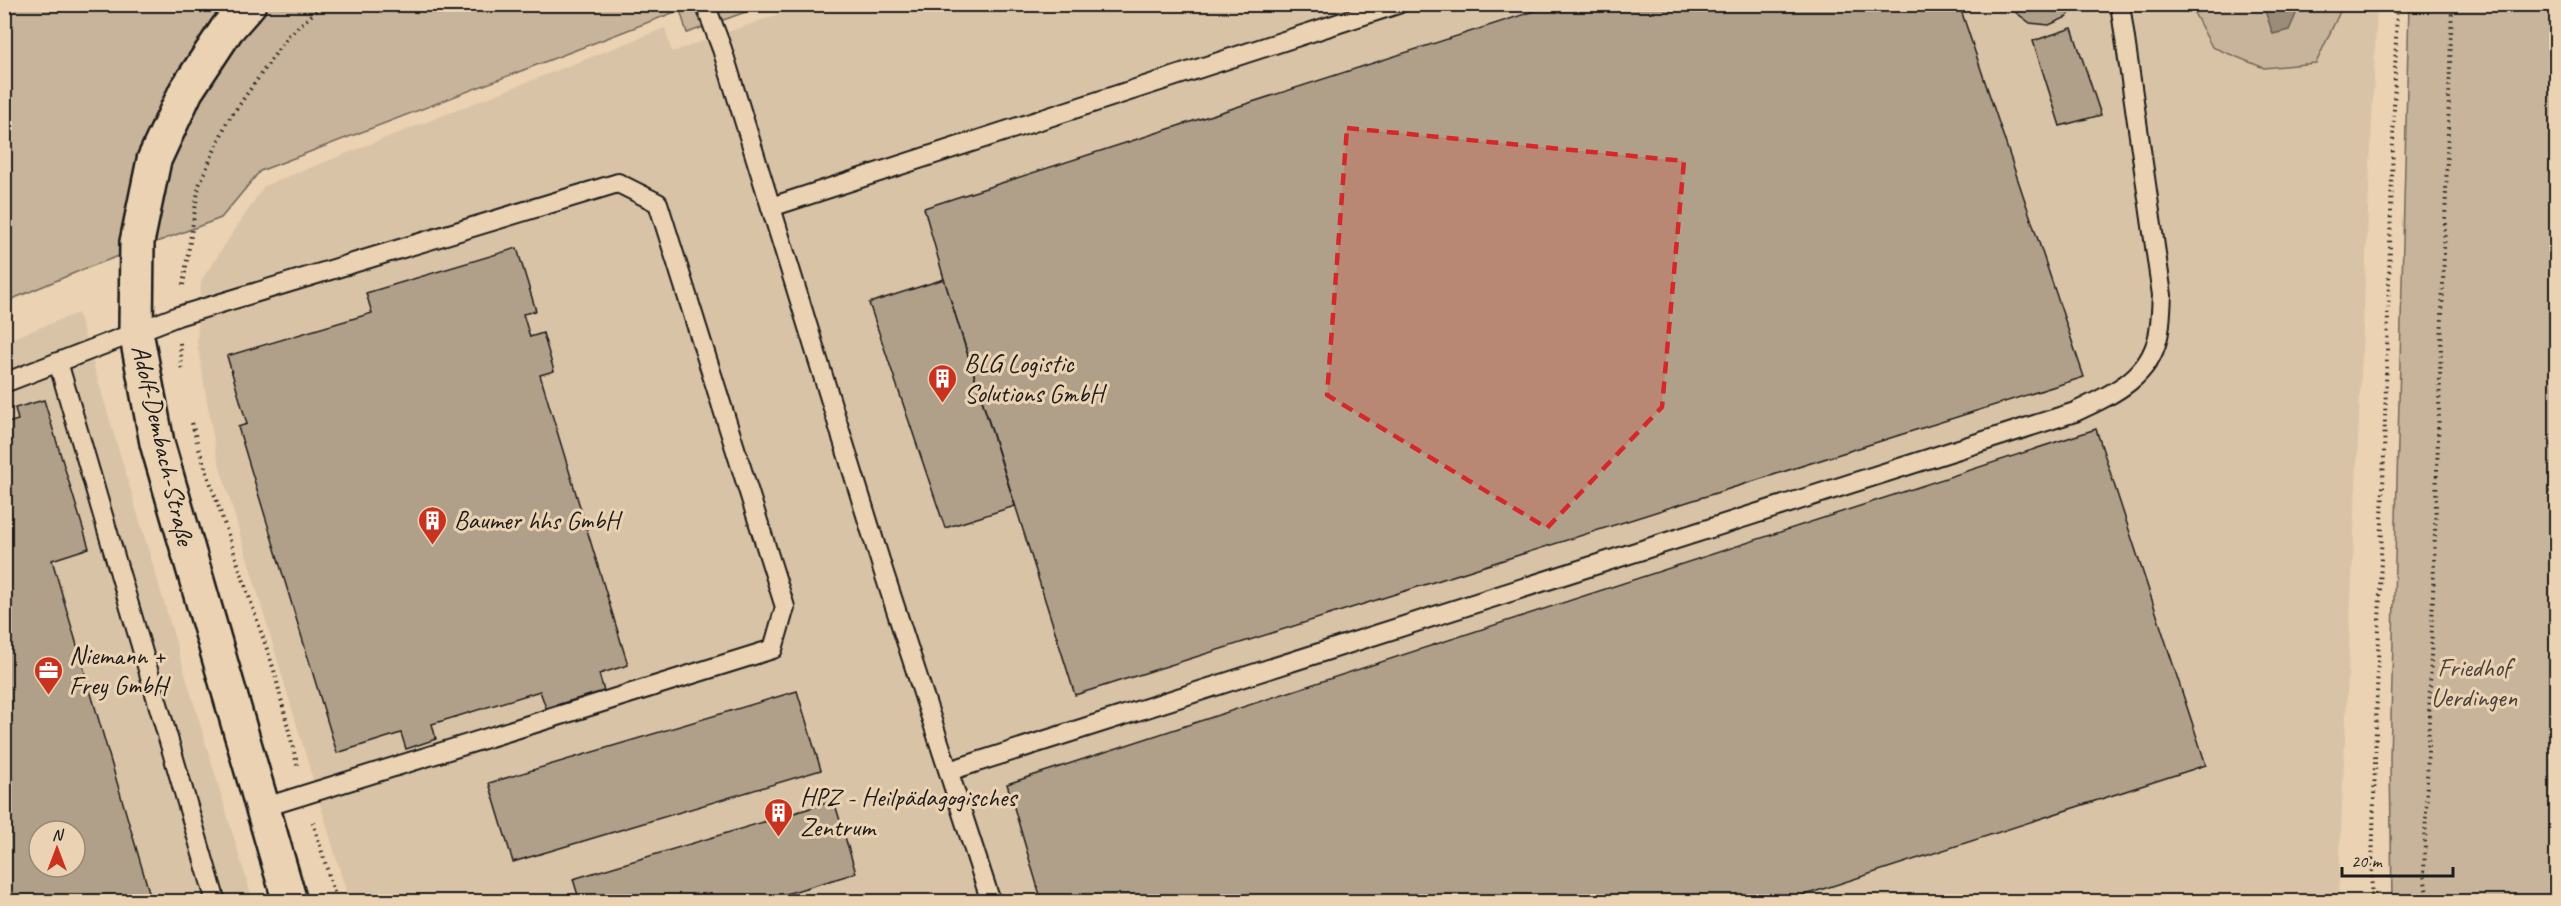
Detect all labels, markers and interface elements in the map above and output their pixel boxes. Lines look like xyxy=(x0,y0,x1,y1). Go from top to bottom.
street label: Adolf-Dembach-Straße xyxy=(124,342,203,551)
place label: BLG Logistic Solutions GmbH xyxy=(964,347,1108,410)
building icon: BLG Logistic Solutions GmbH xyxy=(927,362,959,404)
building icon: Baumer hhs GmbH xyxy=(417,504,449,546)
place label: Baumer hhs GmbH xyxy=(454,504,624,537)
place label: Niemann + Frey GmbH xyxy=(69,639,171,702)
park label: Friedhof Uerdingen xyxy=(2431,651,2518,714)
office icon: Niemann + Frey GmbH xyxy=(32,654,64,696)
place label: HPZ - Heilpädagogisches Zentrum xyxy=(800,781,1018,844)
building icon: HPZ - Heilpädagogisches Zentrum xyxy=(763,796,795,838)
north arrow xyxy=(27,819,87,879)
text: N xyxy=(52,825,65,845)
scale bar xyxy=(2342,840,2453,878)
text: 20 m xyxy=(2351,850,2384,872)

